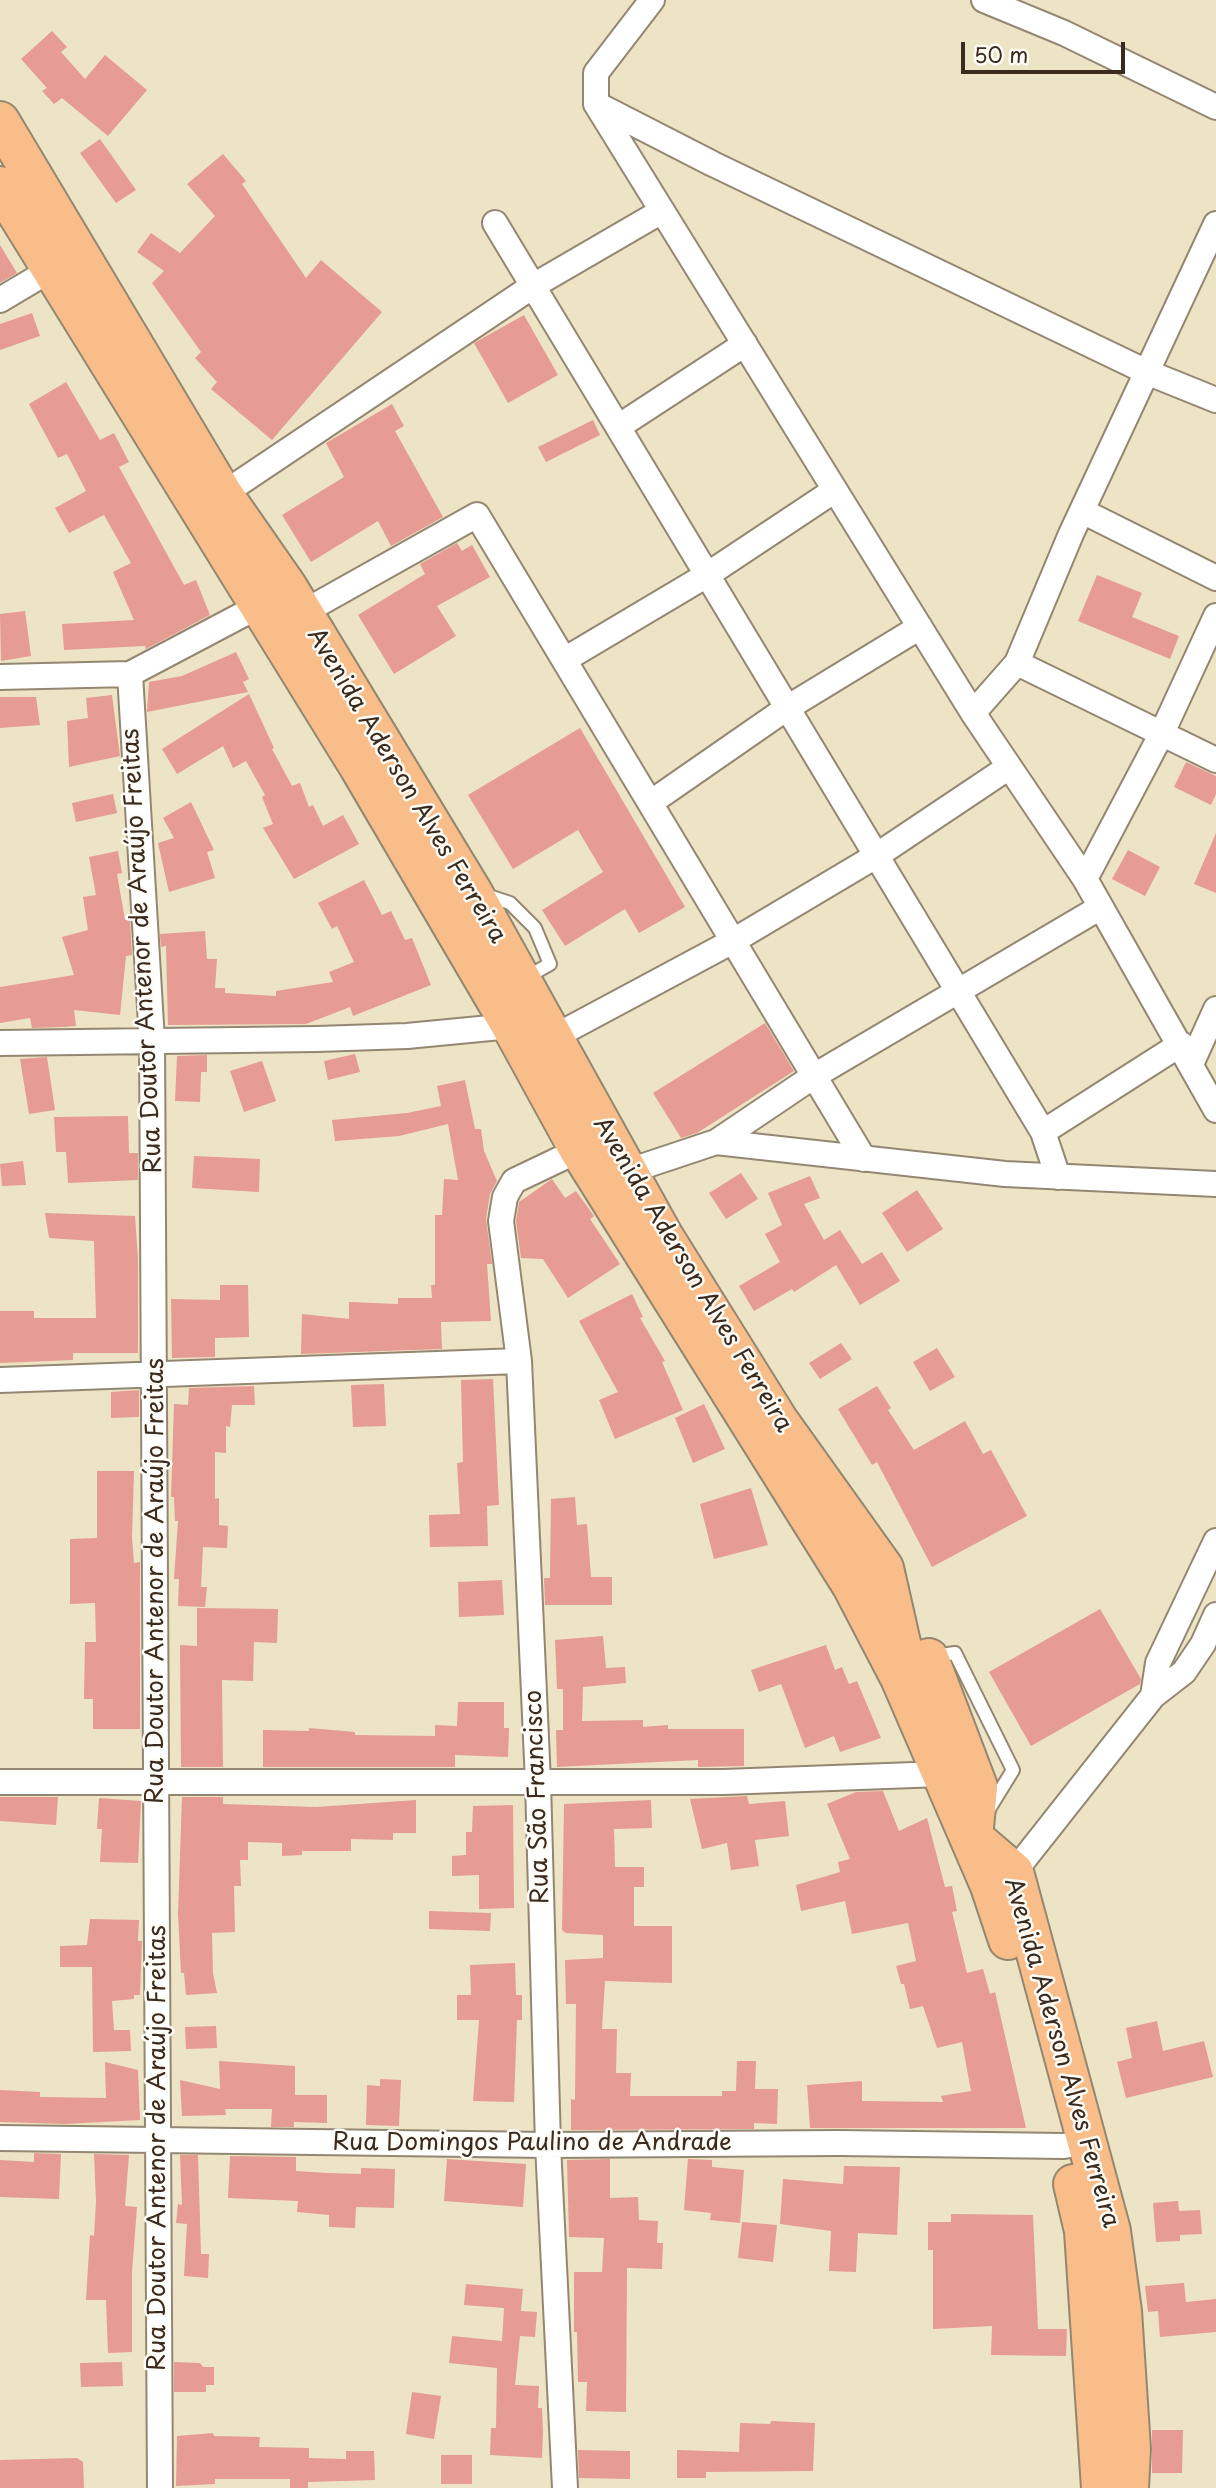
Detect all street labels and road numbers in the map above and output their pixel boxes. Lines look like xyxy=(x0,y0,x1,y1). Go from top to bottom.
street label: Avenida Aderson Alves Ferreira xyxy=(300,623,512,949)
street label: Rua Doutor Antenor de Araújo Freitas xyxy=(117,728,169,1174)
street label: Avenida Aderson Alves Ferreira xyxy=(586,1112,798,1438)
street label: Rua Doutor Antenor de Araújo Freitas xyxy=(142,1358,170,1804)
street label: Rua São Francisco xyxy=(520,1689,556,1905)
street label: Avenida Aderson Alves Ferreira xyxy=(997,1875,1125,2231)
street label: Rua Doutor Antenor de Araújo Freitas xyxy=(144,1925,172,2371)
street label: Rua Domingos Paulino de Andrade xyxy=(332,2129,732,2157)

